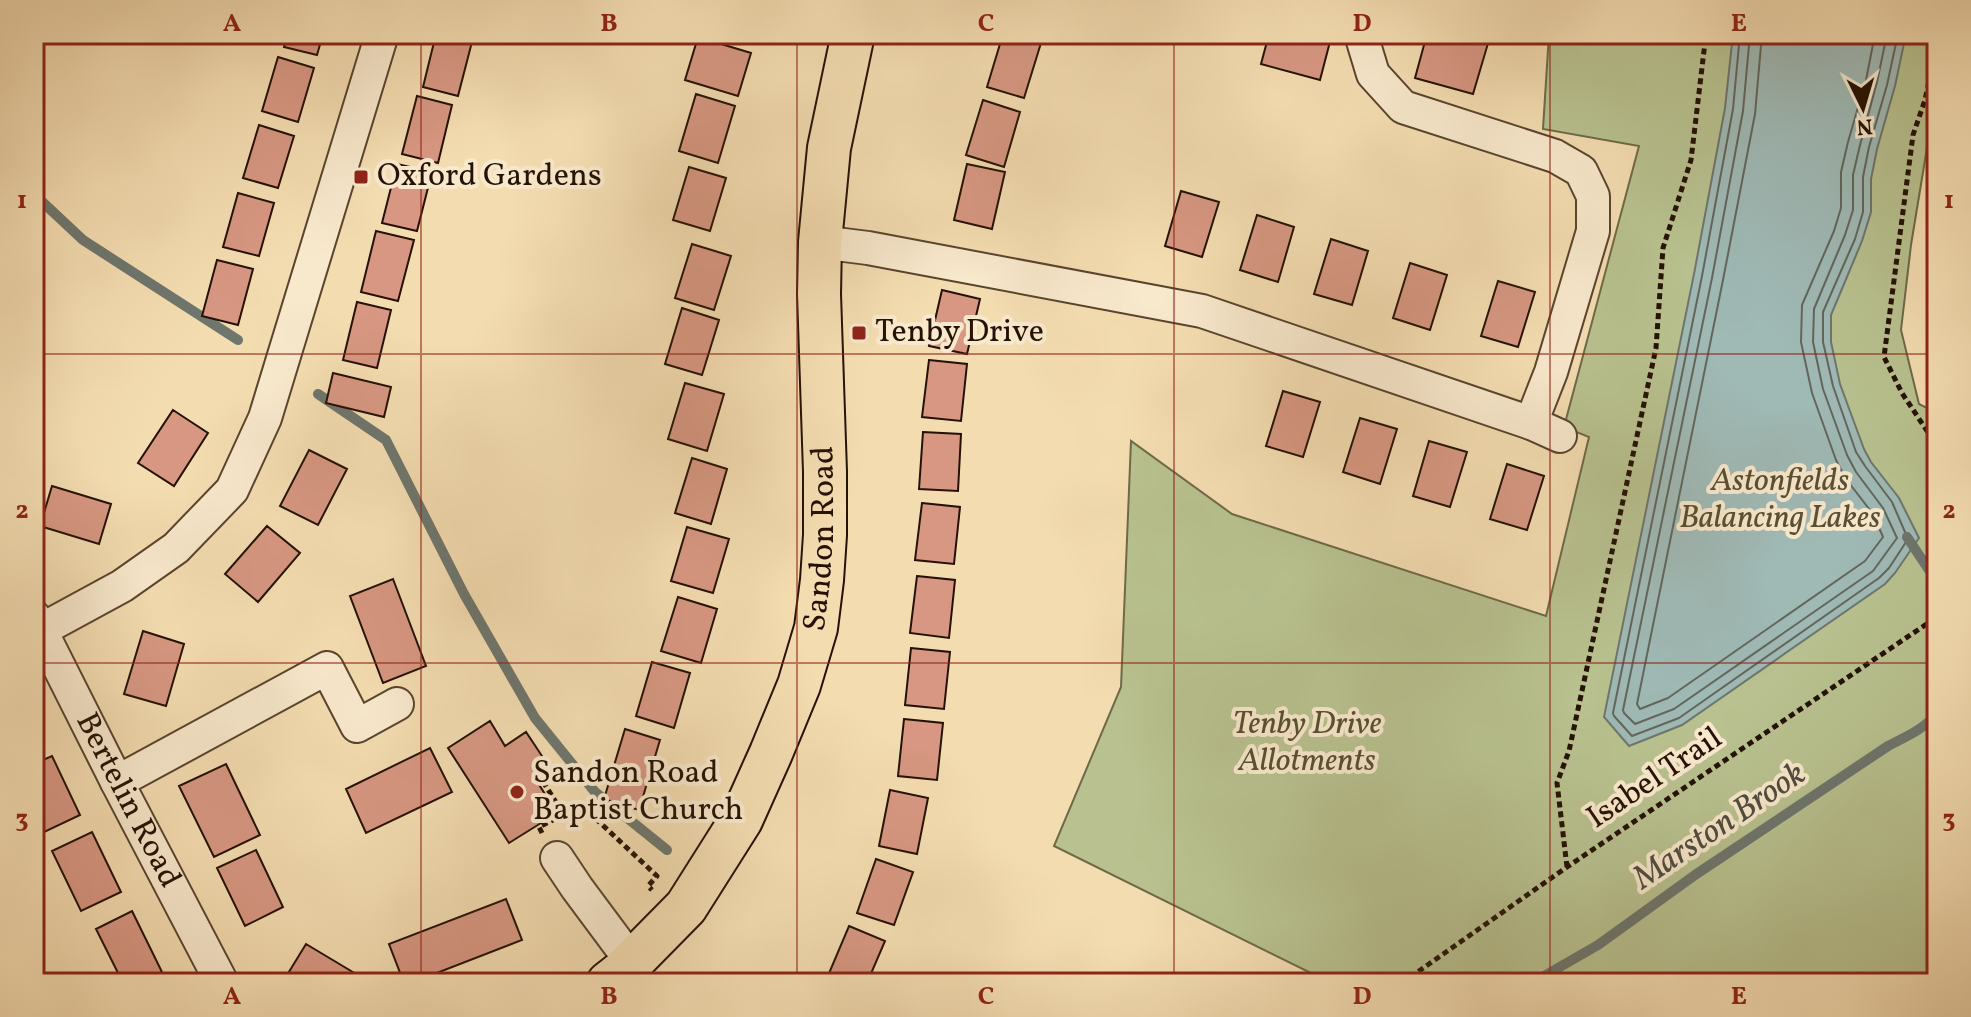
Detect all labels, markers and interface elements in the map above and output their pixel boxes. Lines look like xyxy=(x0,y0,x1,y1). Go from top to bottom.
text: A xyxy=(223,6,242,42)
text: B xyxy=(600,6,618,42)
text: C xyxy=(978,6,994,42)
text: D xyxy=(1352,6,1372,42)
text: E xyxy=(1731,6,1747,42)
north arrow xyxy=(1823,68,1903,148)
text: N xyxy=(1855,109,1874,142)
place label: Oxford Gardens xyxy=(377,155,602,199)
marker: Oxford Gardens xyxy=(352,168,370,186)
text: 1 xyxy=(17,183,27,219)
text: 1 xyxy=(1944,183,1954,219)
place label: Tenby Drive xyxy=(875,311,1044,355)
marker: Tenby Drive xyxy=(850,324,868,342)
street label: Sandon Road xyxy=(794,445,847,634)
park label: Astonfields Balancing Lakes xyxy=(1679,460,1881,541)
text: 2 xyxy=(15,493,29,529)
text: 2 xyxy=(1942,493,1956,529)
park label: Tenby Drive Allotments xyxy=(1233,703,1382,784)
street label: Bertelin Road xyxy=(64,706,191,896)
street label: Isabel Trail xyxy=(1579,718,1731,840)
place label: Sandon Road Baptist Church xyxy=(533,752,743,833)
water label: Marston Brook xyxy=(1624,752,1816,903)
marker: Sandon Road Baptist Church xyxy=(508,783,526,801)
text: 3 xyxy=(15,802,29,838)
text: 3 xyxy=(1942,802,1956,838)
text: A xyxy=(223,979,242,1015)
text: B xyxy=(600,979,618,1015)
text: C xyxy=(978,979,994,1015)
text: D xyxy=(1352,979,1372,1015)
text: E xyxy=(1731,979,1747,1015)

